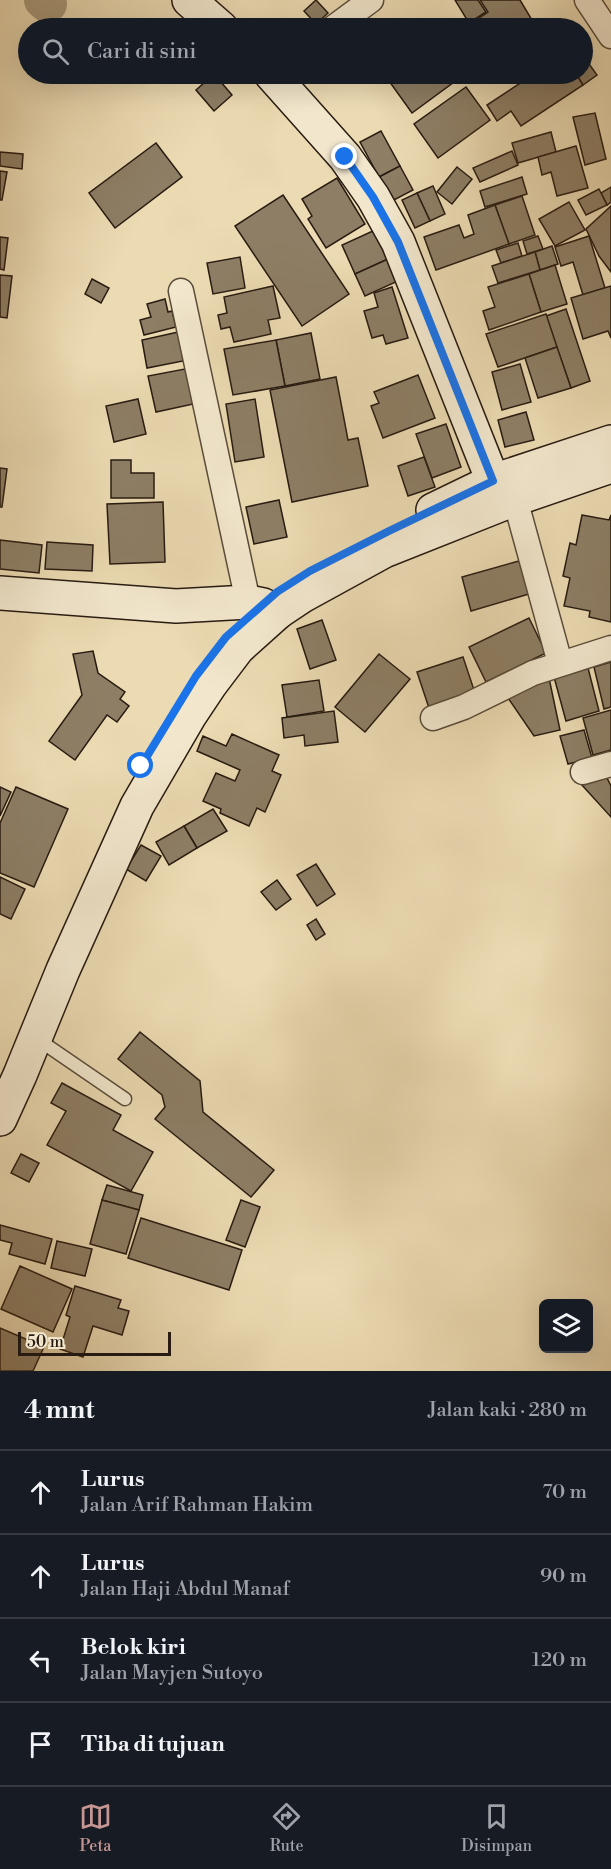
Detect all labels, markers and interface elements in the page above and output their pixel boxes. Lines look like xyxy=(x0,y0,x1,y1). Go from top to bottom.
search box xyxy=(18,18,593,84)
icon: search xyxy=(39,35,72,68)
text: Cari di sini xyxy=(87,38,197,65)
route end xyxy=(331,143,357,169)
route start xyxy=(127,752,153,778)
map controls xyxy=(539,1299,593,1353)
button: layers xyxy=(539,1299,593,1353)
scale bar xyxy=(18,1329,171,1356)
text: 50 m xyxy=(27,1332,64,1352)
text: 4 mnt xyxy=(24,1394,94,1426)
text: Jalan kaki · 280 m xyxy=(428,1398,587,1423)
text: Lurus xyxy=(81,1466,144,1493)
icon: ahead xyxy=(24,1476,57,1509)
text: 70 m xyxy=(543,1480,587,1505)
text: Jalan Arif Rahman Hakim xyxy=(81,1493,313,1518)
text: Lurus xyxy=(81,1550,144,1577)
icon: ahead xyxy=(24,1560,57,1593)
text: 90 m xyxy=(540,1564,587,1589)
text: Jalan Haji Abdul Manaf xyxy=(81,1577,290,1602)
text: Belok kiri xyxy=(81,1634,186,1661)
icon: left xyxy=(24,1644,57,1677)
text: 120 m xyxy=(532,1648,587,1673)
text: Jalan Mayjen Sutoyo xyxy=(81,1661,263,1686)
icon: arrive xyxy=(24,1728,57,1761)
text: Tiba di tujuan xyxy=(81,1731,225,1758)
tab: Peta xyxy=(79,1800,112,1856)
tab: Rute xyxy=(270,1800,303,1856)
tab: Disimpan xyxy=(461,1800,532,1856)

